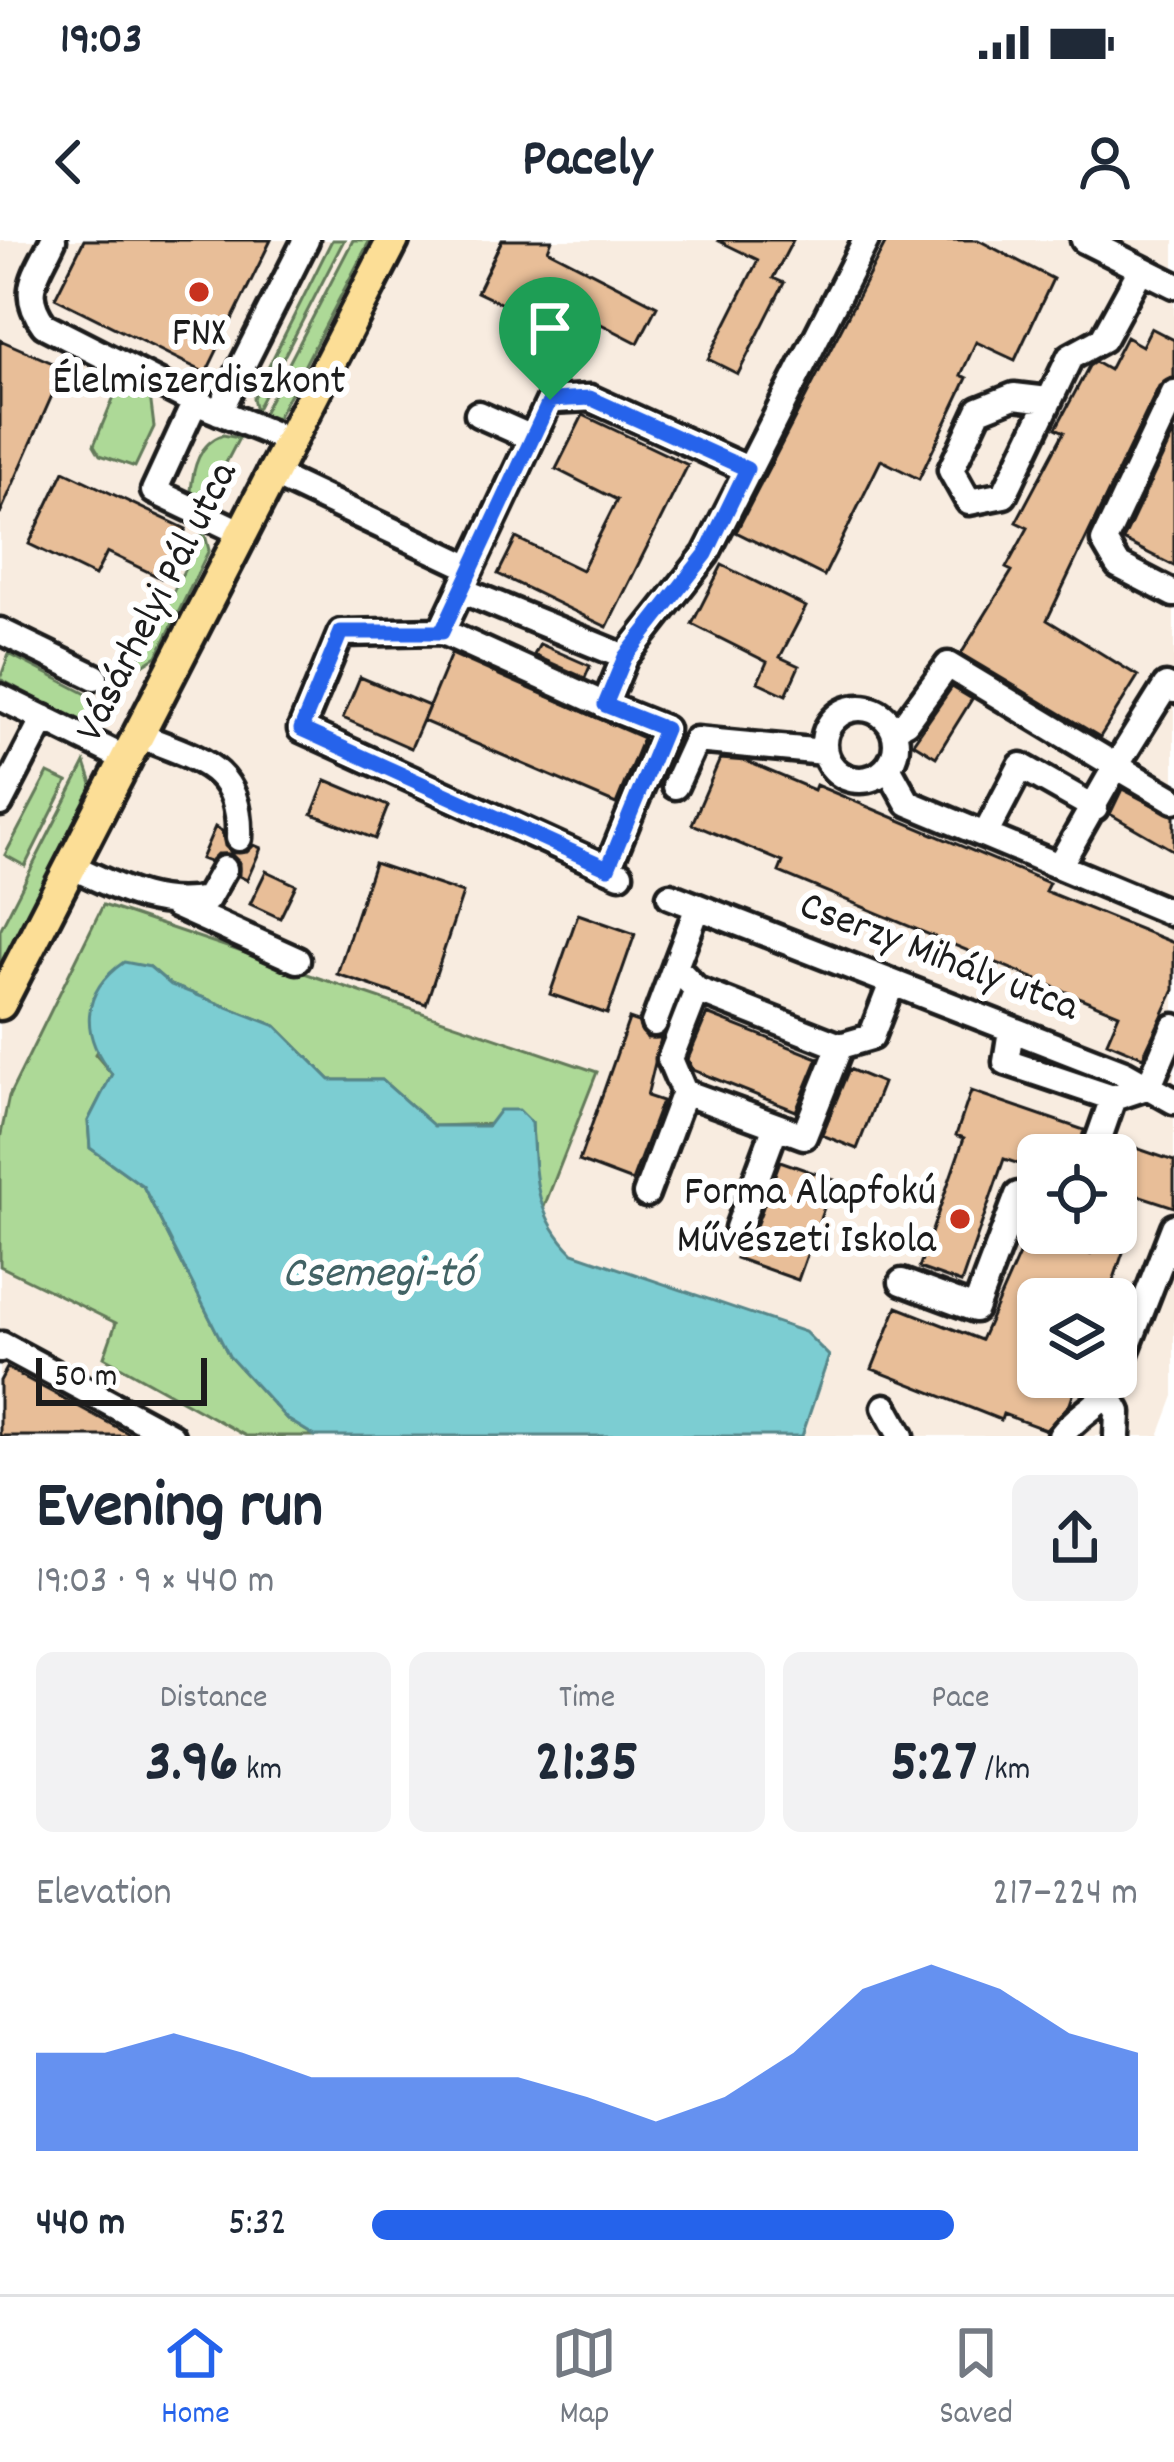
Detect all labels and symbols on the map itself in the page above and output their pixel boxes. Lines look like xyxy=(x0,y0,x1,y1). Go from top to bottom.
pin xyxy=(499,277,601,400)
marker: FNX Élelmiszerdiszkont xyxy=(186,279,212,305)
place label: FNX Élelmiszerdiszkont xyxy=(52,306,346,414)
street label: Vásárhelyi Pál utca xyxy=(63,451,256,753)
street label: Cserzy Mihály utca xyxy=(790,878,1087,1040)
place label: Forma Alapfokú Művészeti Iskola xyxy=(676,1165,937,1273)
marker: Forma Alapfokú Művészeti Iskola xyxy=(947,1206,973,1232)
water label: Csemegi-tó xyxy=(282,1244,479,1308)
scale bar xyxy=(36,1352,207,1405)

